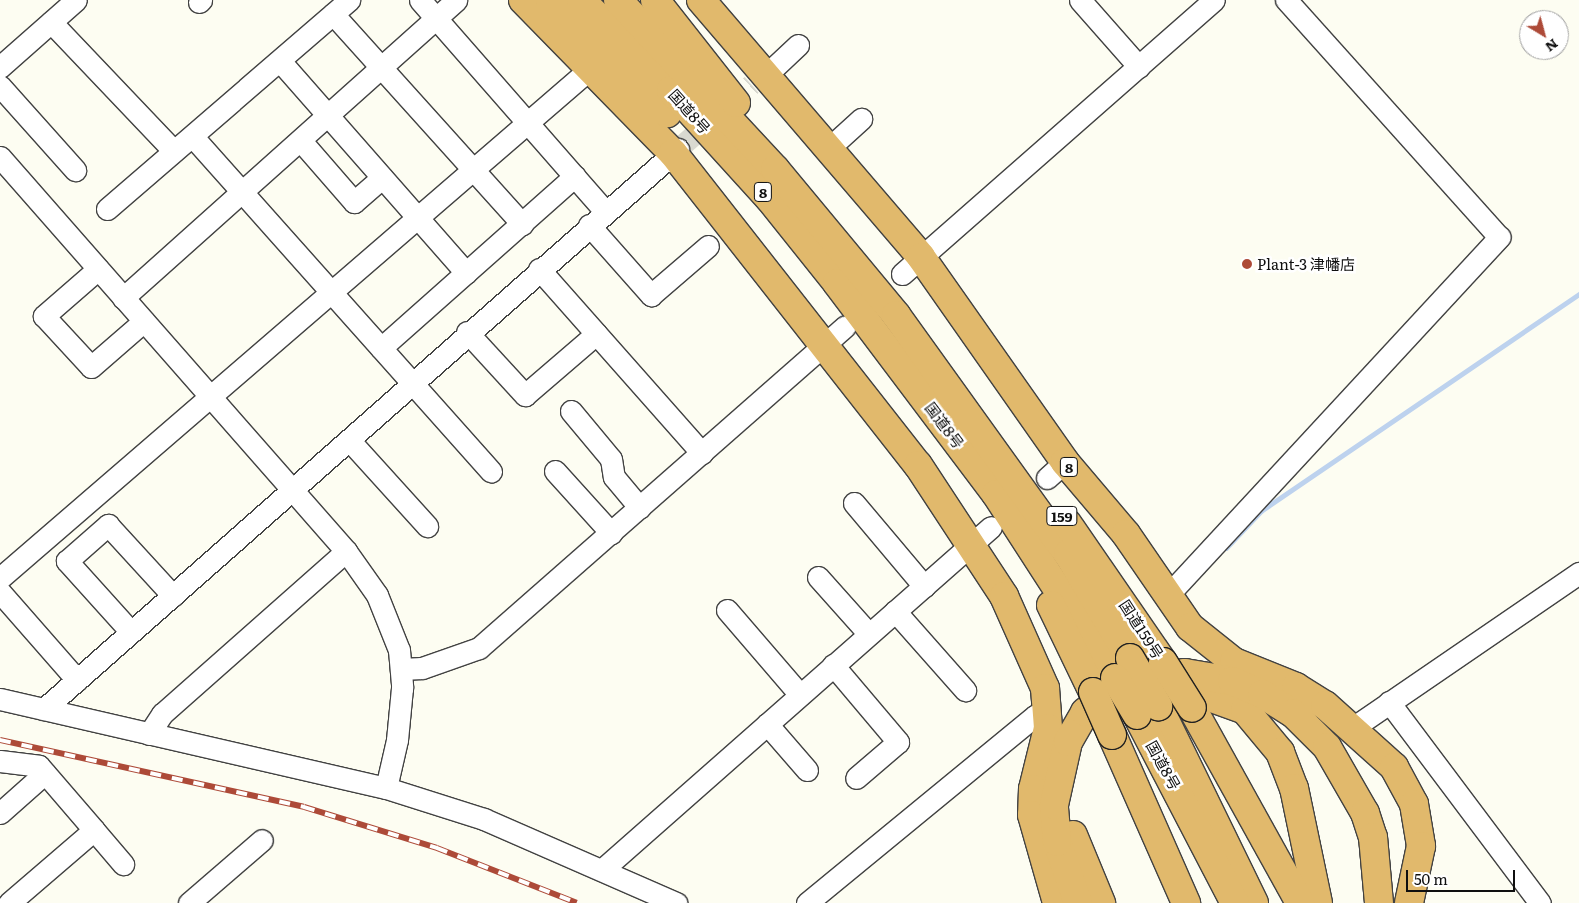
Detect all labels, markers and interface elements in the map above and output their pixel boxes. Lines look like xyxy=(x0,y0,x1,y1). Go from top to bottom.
north arrow xyxy=(1519,10,1569,60)
text: N xyxy=(1542,35,1563,58)
street label: 国道8号 xyxy=(665,85,715,137)
road number: 8 xyxy=(753,180,773,203)
place label: Plant-3 津幡店 xyxy=(1257,255,1355,273)
marker: Plant-3 津幡店 xyxy=(1241,258,1253,270)
street label: 国道8号 xyxy=(922,398,968,452)
road number: 8 xyxy=(1059,456,1079,478)
road number: 159 xyxy=(1046,504,1078,528)
street label: 国道159号 xyxy=(1116,596,1168,662)
street label: 国道8号 xyxy=(1143,737,1185,793)
scale bar xyxy=(1409,860,1518,892)
text: 50 m xyxy=(1414,867,1448,890)

